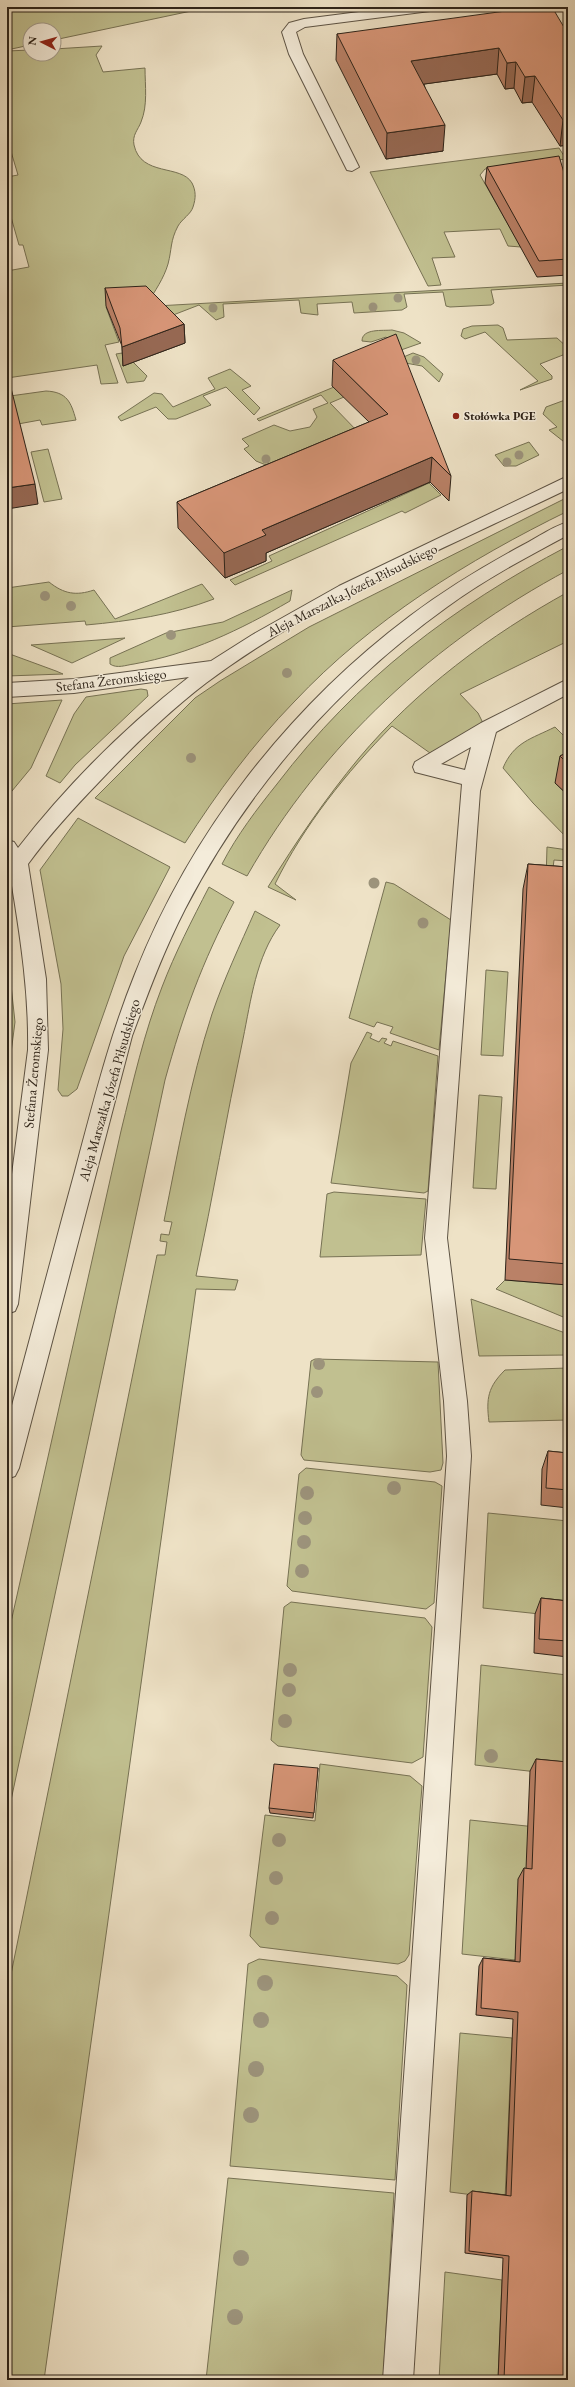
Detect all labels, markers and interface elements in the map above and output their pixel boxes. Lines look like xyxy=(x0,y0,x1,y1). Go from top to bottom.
north arrow xyxy=(22,22,62,62)
text: N xyxy=(25,36,39,46)
place label: Stołówka PGE xyxy=(464,408,536,424)
marker: Stołówka PGE xyxy=(451,411,461,421)
street label: Aleja Marszałka Józefa Piłsudskiego xyxy=(263,539,440,641)
street label: Stefana Żeromskiego xyxy=(55,664,167,696)
street label: Aleja Marszałka Józefa Piłsudskiego xyxy=(74,997,144,1184)
street label: Stefana Żeromskiego xyxy=(19,1017,47,1129)

